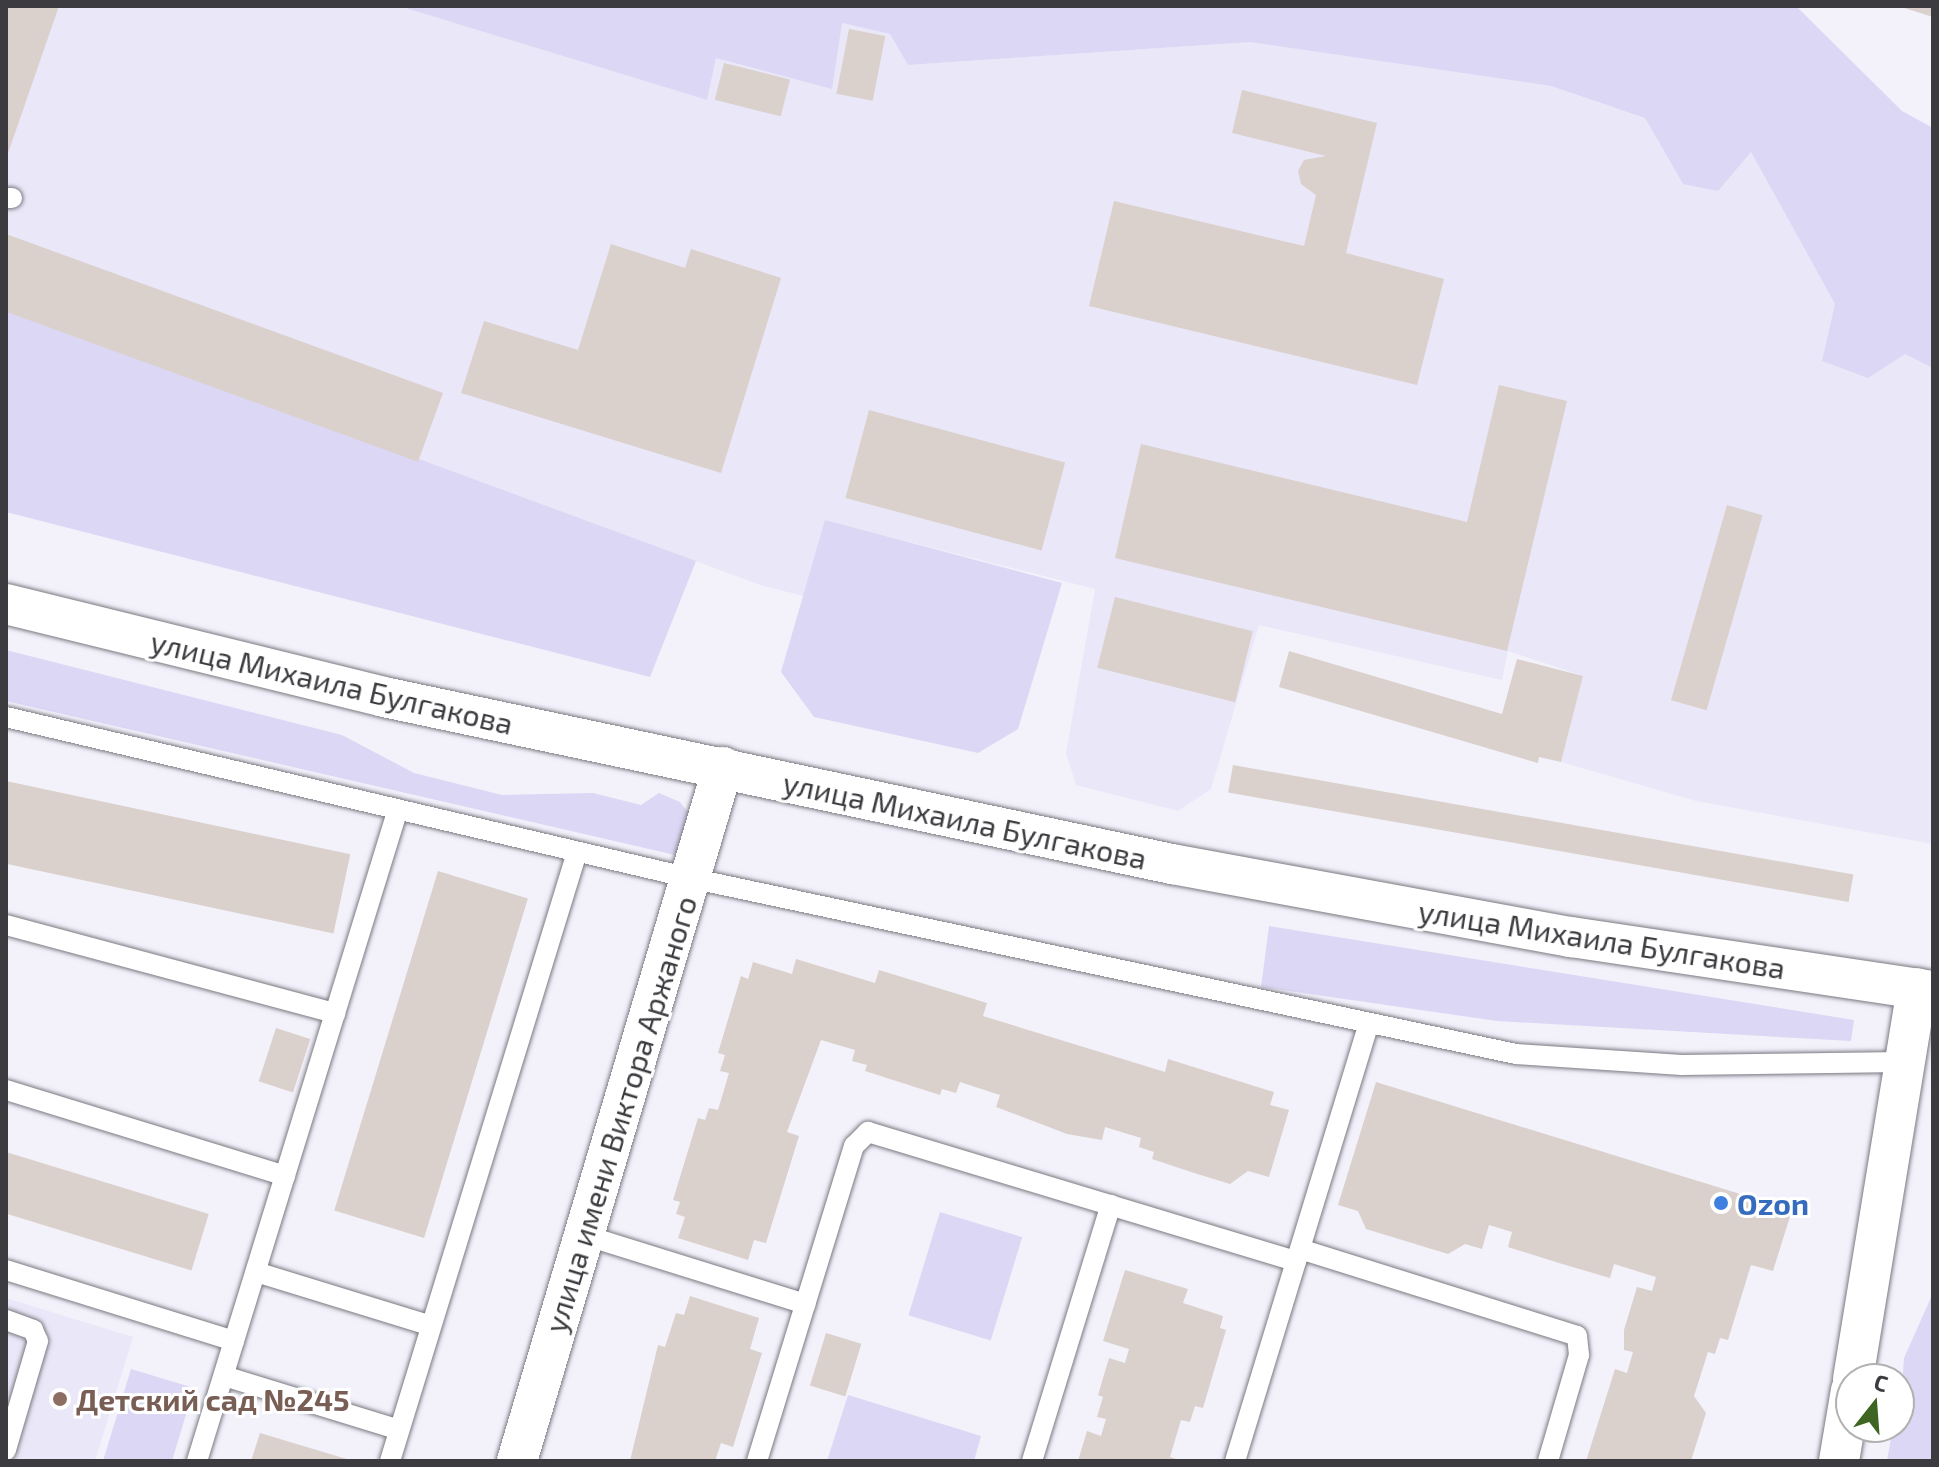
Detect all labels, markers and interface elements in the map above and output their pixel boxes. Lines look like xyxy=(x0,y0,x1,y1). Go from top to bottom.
street label: улица Михаила Булгакова xyxy=(147,623,517,741)
street label: улица Михаила Булгакова xyxy=(780,764,1150,876)
street label: улица имени Виктора Аржаного xyxy=(536,891,704,1337)
street label: улица Михаила Булгакова xyxy=(1416,892,1788,986)
place label: Ozon xyxy=(1737,1185,1809,1221)
marker: Ozon xyxy=(1712,1194,1730,1212)
north arrow xyxy=(1835,1363,1915,1443)
text: С xyxy=(1871,1368,1891,1396)
place label: Детский сад №245 xyxy=(76,1381,350,1417)
marker: Детский сад №245 xyxy=(51,1390,69,1408)

